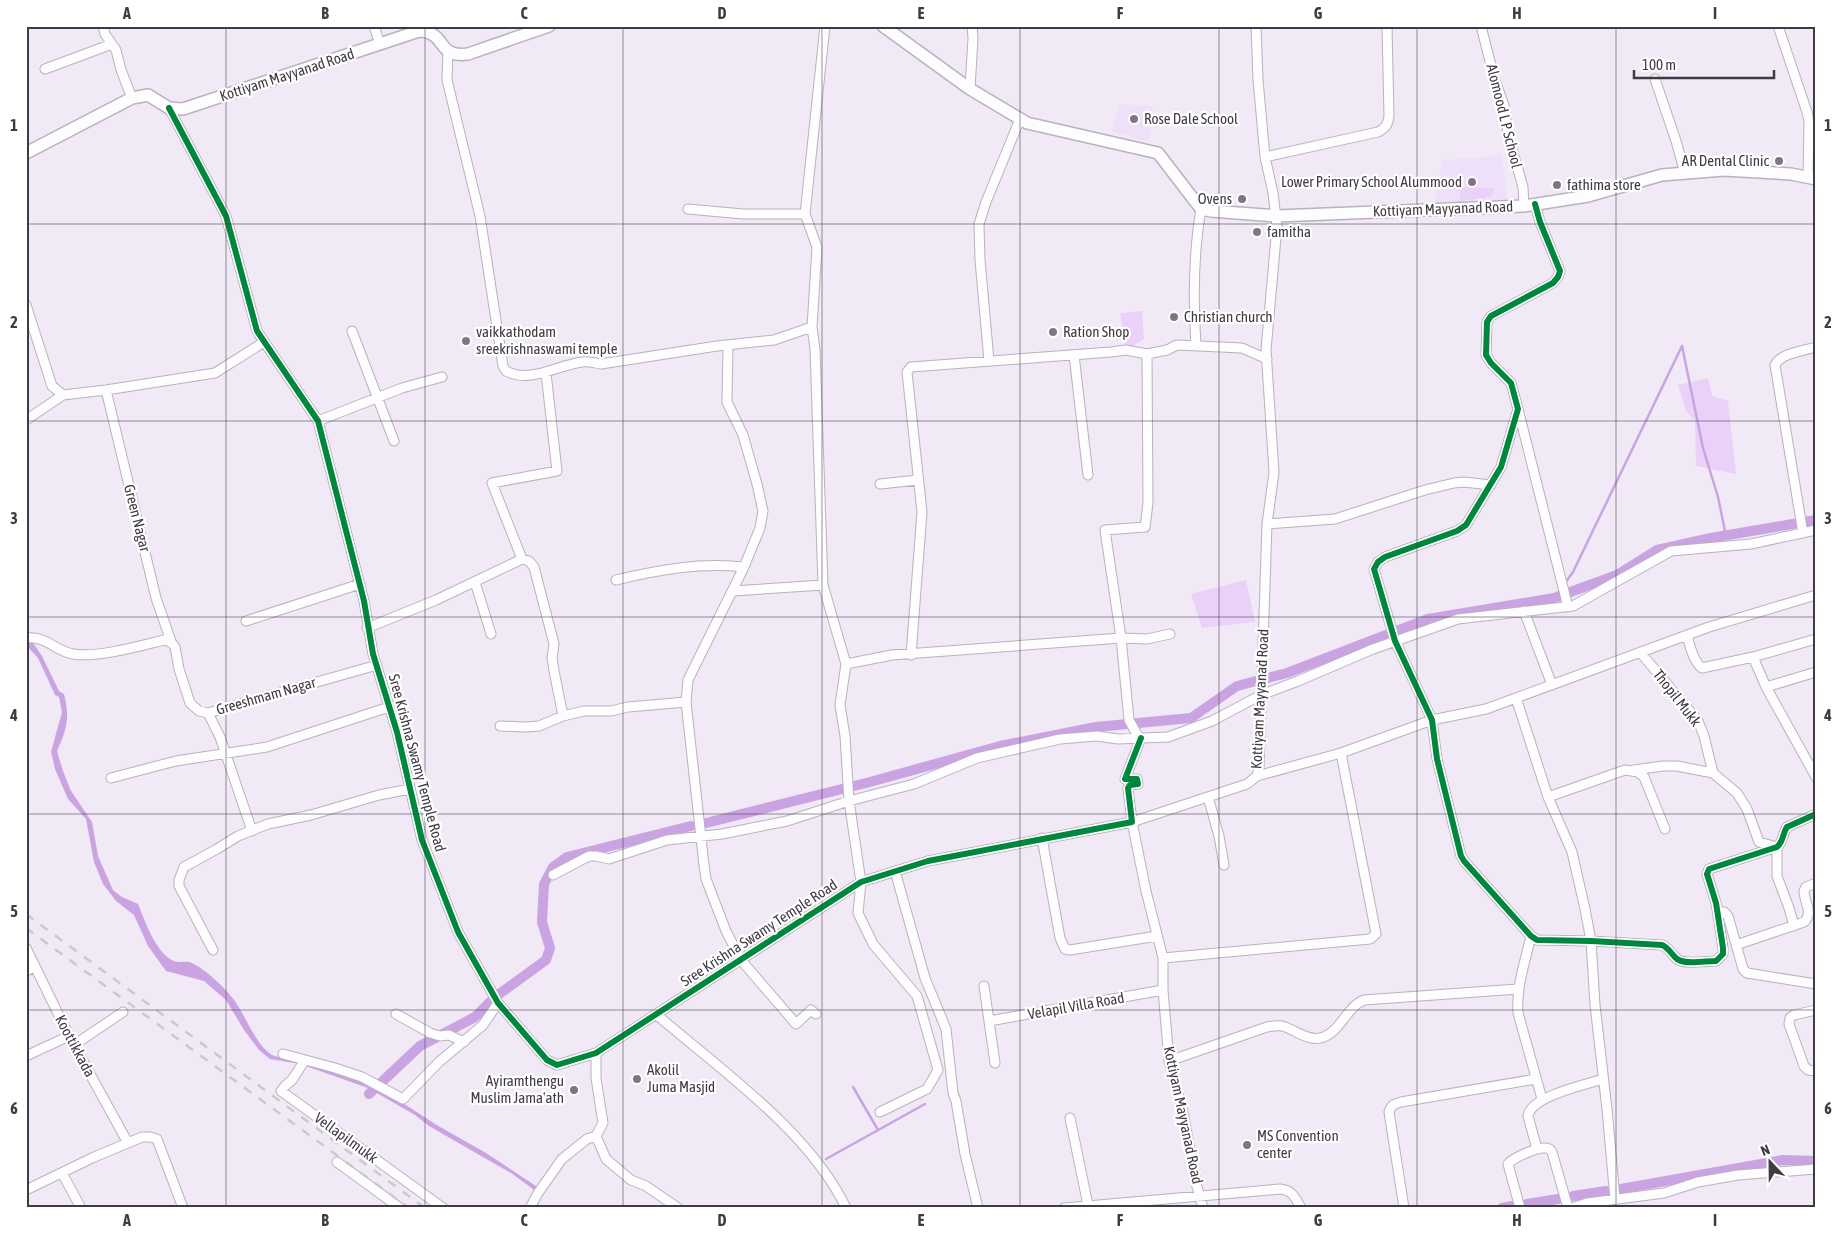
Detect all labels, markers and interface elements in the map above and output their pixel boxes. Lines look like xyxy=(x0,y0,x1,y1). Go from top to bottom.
text: A xyxy=(122,4,131,22)
text: B xyxy=(321,4,329,22)
text: C xyxy=(520,4,528,22)
text: D xyxy=(718,4,727,22)
text: E xyxy=(918,4,925,22)
text: F xyxy=(1117,4,1124,22)
text: G xyxy=(1314,4,1323,22)
text: H xyxy=(1512,4,1522,22)
text: I xyxy=(1713,4,1717,22)
street label: Kottiyam Mayyanad Road xyxy=(217,45,356,104)
scale bar xyxy=(1634,48,1774,80)
text: 100 m xyxy=(1642,56,1676,73)
street label: Alomood L P School xyxy=(1483,62,1526,170)
place label: Rose Dale School xyxy=(1144,110,1238,127)
marker: Rose Dale School xyxy=(1128,113,1140,125)
text: 1 xyxy=(10,116,18,134)
text: 1 xyxy=(1824,116,1832,134)
place label: AR Dental Clinic xyxy=(1682,152,1769,169)
marker: AR Dental Clinic xyxy=(1773,155,1785,167)
place label: Lower Primary School Alummood xyxy=(1281,173,1462,190)
marker: Lower Primary School Alummood xyxy=(1466,176,1478,188)
place label: fathima store xyxy=(1567,176,1641,193)
marker: fathima store xyxy=(1551,179,1563,191)
place label: Ovens xyxy=(1198,190,1232,207)
marker: Ovens xyxy=(1236,193,1248,205)
street label: Kottiyam Mayyanad Road xyxy=(1373,198,1513,219)
place label: famitha xyxy=(1267,223,1311,240)
marker: famitha xyxy=(1251,226,1263,238)
place label: Christian church xyxy=(1184,308,1273,325)
marker: Christian church xyxy=(1168,311,1180,323)
text: 2 xyxy=(10,313,18,331)
text: 2 xyxy=(1824,313,1832,331)
place label: vaikkathodam sreekrishnaswami temple xyxy=(476,323,618,357)
place label: Ration Shop xyxy=(1063,323,1129,340)
marker: Ration Shop xyxy=(1047,326,1059,338)
marker: vaikkathodam sreekrishnaswami temple xyxy=(460,335,472,347)
street label: Green Nagar xyxy=(121,483,154,554)
text: 3 xyxy=(10,509,18,527)
text: 3 xyxy=(1824,509,1832,527)
street label: Kottiyam Mayyanad Road xyxy=(1247,628,1272,769)
street label: Thopil Mukk xyxy=(1650,666,1705,730)
street label: Sree Krishna Swamy Temple Road xyxy=(386,672,449,854)
street label: Greeshmam Nagar xyxy=(214,673,318,718)
text: 4 xyxy=(9,706,18,724)
text: 4 xyxy=(1823,706,1832,724)
street label: Sree Krishna Swamy Temple Road xyxy=(677,876,840,990)
text: 5 xyxy=(10,902,18,920)
text: 5 xyxy=(1824,902,1832,920)
street label: Velapil Villa Road xyxy=(1026,989,1125,1022)
street label: Koottikkada xyxy=(52,1012,99,1080)
street label: Kottiyam Mayyanad Road xyxy=(1161,1045,1206,1185)
place label: Akolil Juma Masjid xyxy=(647,1061,715,1095)
place label: Ayiramthengu Muslim Jama'ath xyxy=(471,1072,564,1106)
marker: Akolil Juma Masjid xyxy=(631,1073,643,1085)
marker: Ayiramthengu Muslim Jama'ath xyxy=(568,1084,580,1096)
text: 6 xyxy=(10,1099,18,1117)
text: 6 xyxy=(1824,1099,1832,1117)
street label: Vellapilmukk xyxy=(311,1109,382,1167)
place label: MS Convention center xyxy=(1257,1127,1339,1161)
north arrow xyxy=(1744,1136,1794,1186)
marker: MS Convention center xyxy=(1241,1139,1253,1151)
text: N xyxy=(1758,1141,1772,1159)
text: A xyxy=(122,1211,131,1229)
text: B xyxy=(321,1211,329,1229)
text: C xyxy=(520,1211,528,1229)
text: D xyxy=(718,1211,727,1229)
text: E xyxy=(918,1211,925,1229)
text: F xyxy=(1117,1211,1124,1229)
text: G xyxy=(1314,1211,1323,1229)
text: H xyxy=(1512,1211,1522,1229)
text: I xyxy=(1713,1211,1717,1229)

